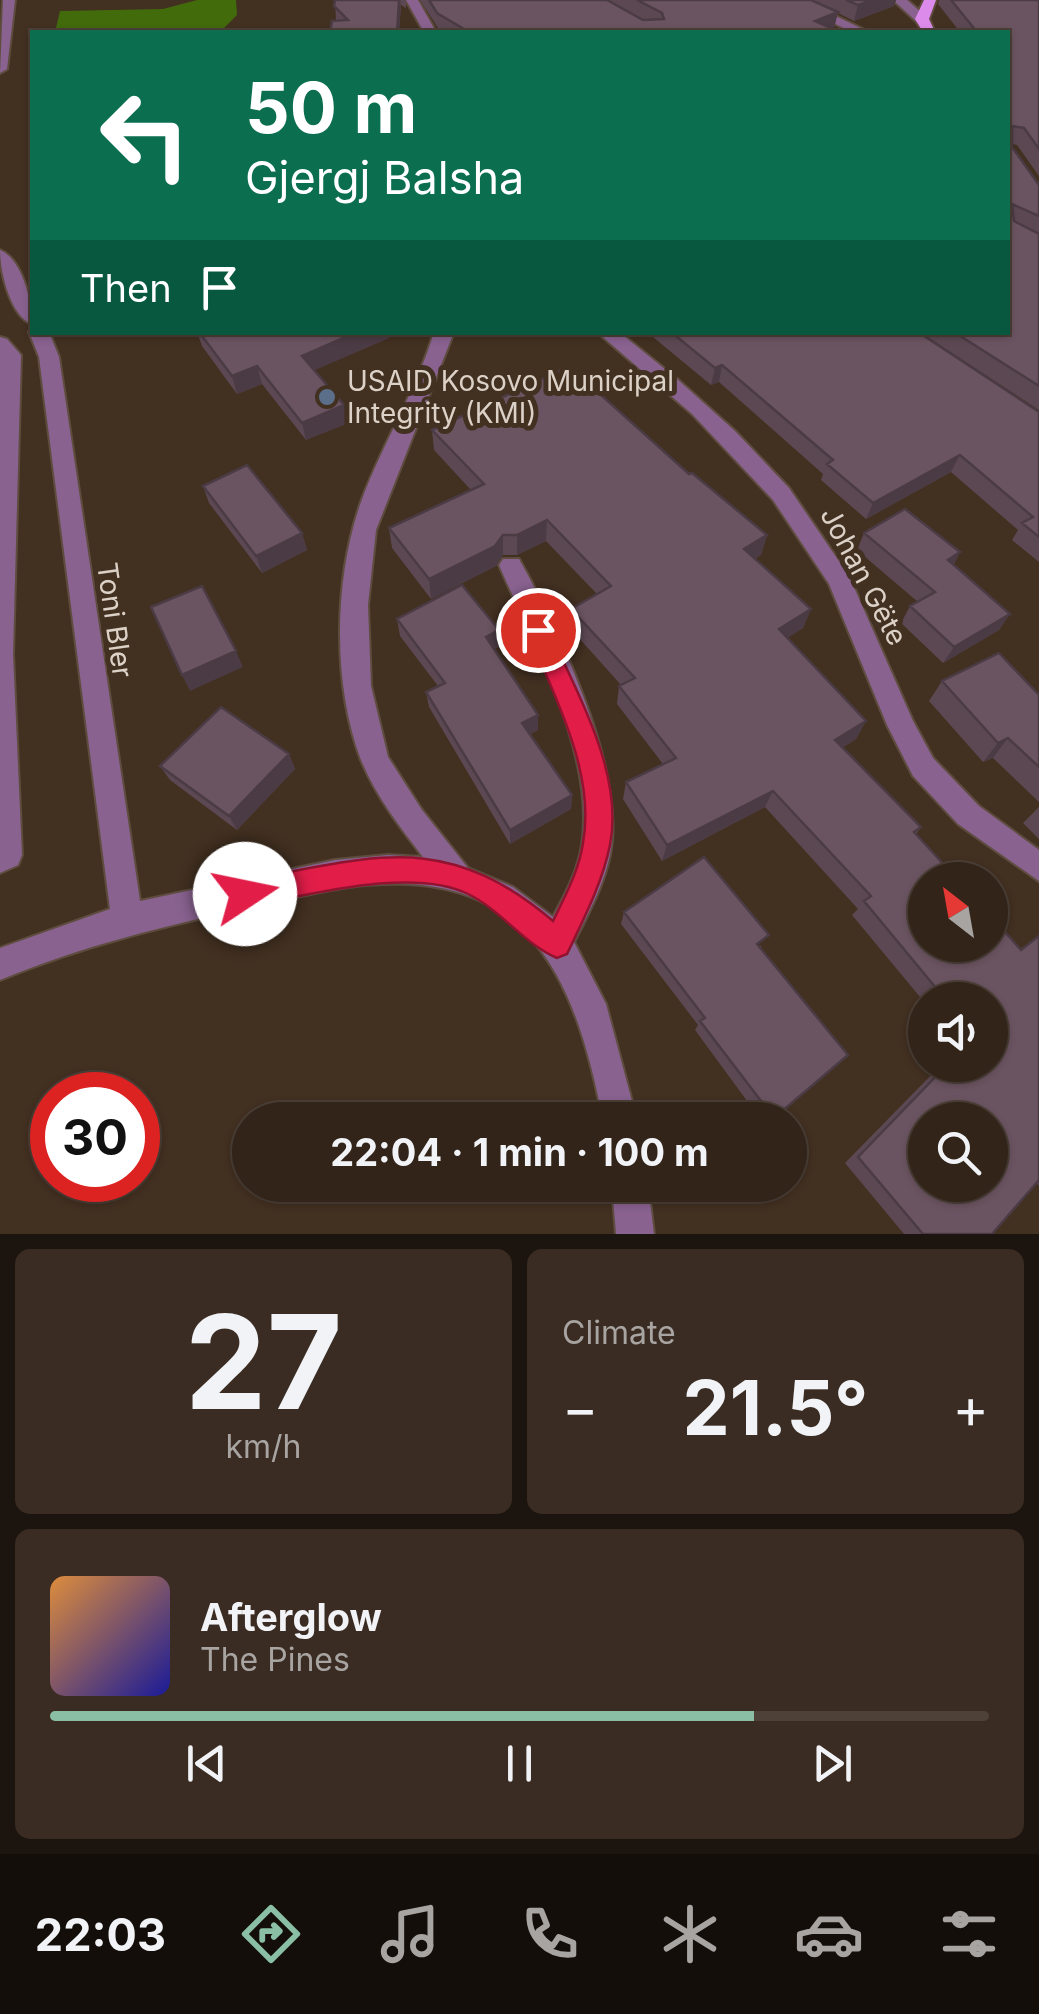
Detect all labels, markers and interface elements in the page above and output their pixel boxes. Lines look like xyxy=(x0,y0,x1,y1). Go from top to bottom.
text: 50 m xyxy=(245,65,417,150)
icon: left xyxy=(80,70,210,200)
text: Gjergj Balsha xyxy=(245,150,524,205)
icon: arrive xyxy=(192,260,247,315)
text: Then xyxy=(80,265,172,311)
place label: USAID Kosovo Municipal Integrity (KMI) xyxy=(347,364,674,430)
marker: USAID Kosovo Municipal Integrity (KMI) xyxy=(316,386,338,408)
street label: Johan Gëte xyxy=(813,501,915,651)
street label: Toni Bler xyxy=(90,560,140,680)
pin xyxy=(496,588,581,673)
icon: arrive xyxy=(511,603,566,658)
position arrow xyxy=(193,842,297,946)
north arrow xyxy=(908,862,1008,962)
map controls xyxy=(908,862,1008,1202)
button: sound xyxy=(908,982,1008,1082)
speed limit sign: 30 xyxy=(30,1072,160,1202)
button: search xyxy=(908,1102,1008,1202)
text: 22:04 · 1 min · 100 m xyxy=(330,1129,709,1175)
text: 27 xyxy=(185,1283,342,1440)
text: Climate xyxy=(562,1313,676,1352)
text: 21.5° xyxy=(682,1362,869,1453)
text: − xyxy=(562,1375,598,1441)
text: + xyxy=(953,1375,989,1441)
text: km/h xyxy=(225,1427,302,1466)
text: Afterglow xyxy=(200,1594,382,1640)
text: The Pines xyxy=(200,1640,350,1679)
icon: previous xyxy=(179,1736,234,1791)
icon: pause xyxy=(492,1736,547,1791)
icon: next xyxy=(805,1736,860,1791)
icon: directions xyxy=(236,1899,306,1969)
icon: music xyxy=(375,1899,445,1969)
icon: phone xyxy=(515,1899,585,1969)
icon: climate xyxy=(655,1899,725,1969)
icon: car xyxy=(794,1899,864,1969)
icon: filters xyxy=(934,1899,1004,1969)
text: 22:03 xyxy=(35,1907,166,1962)

